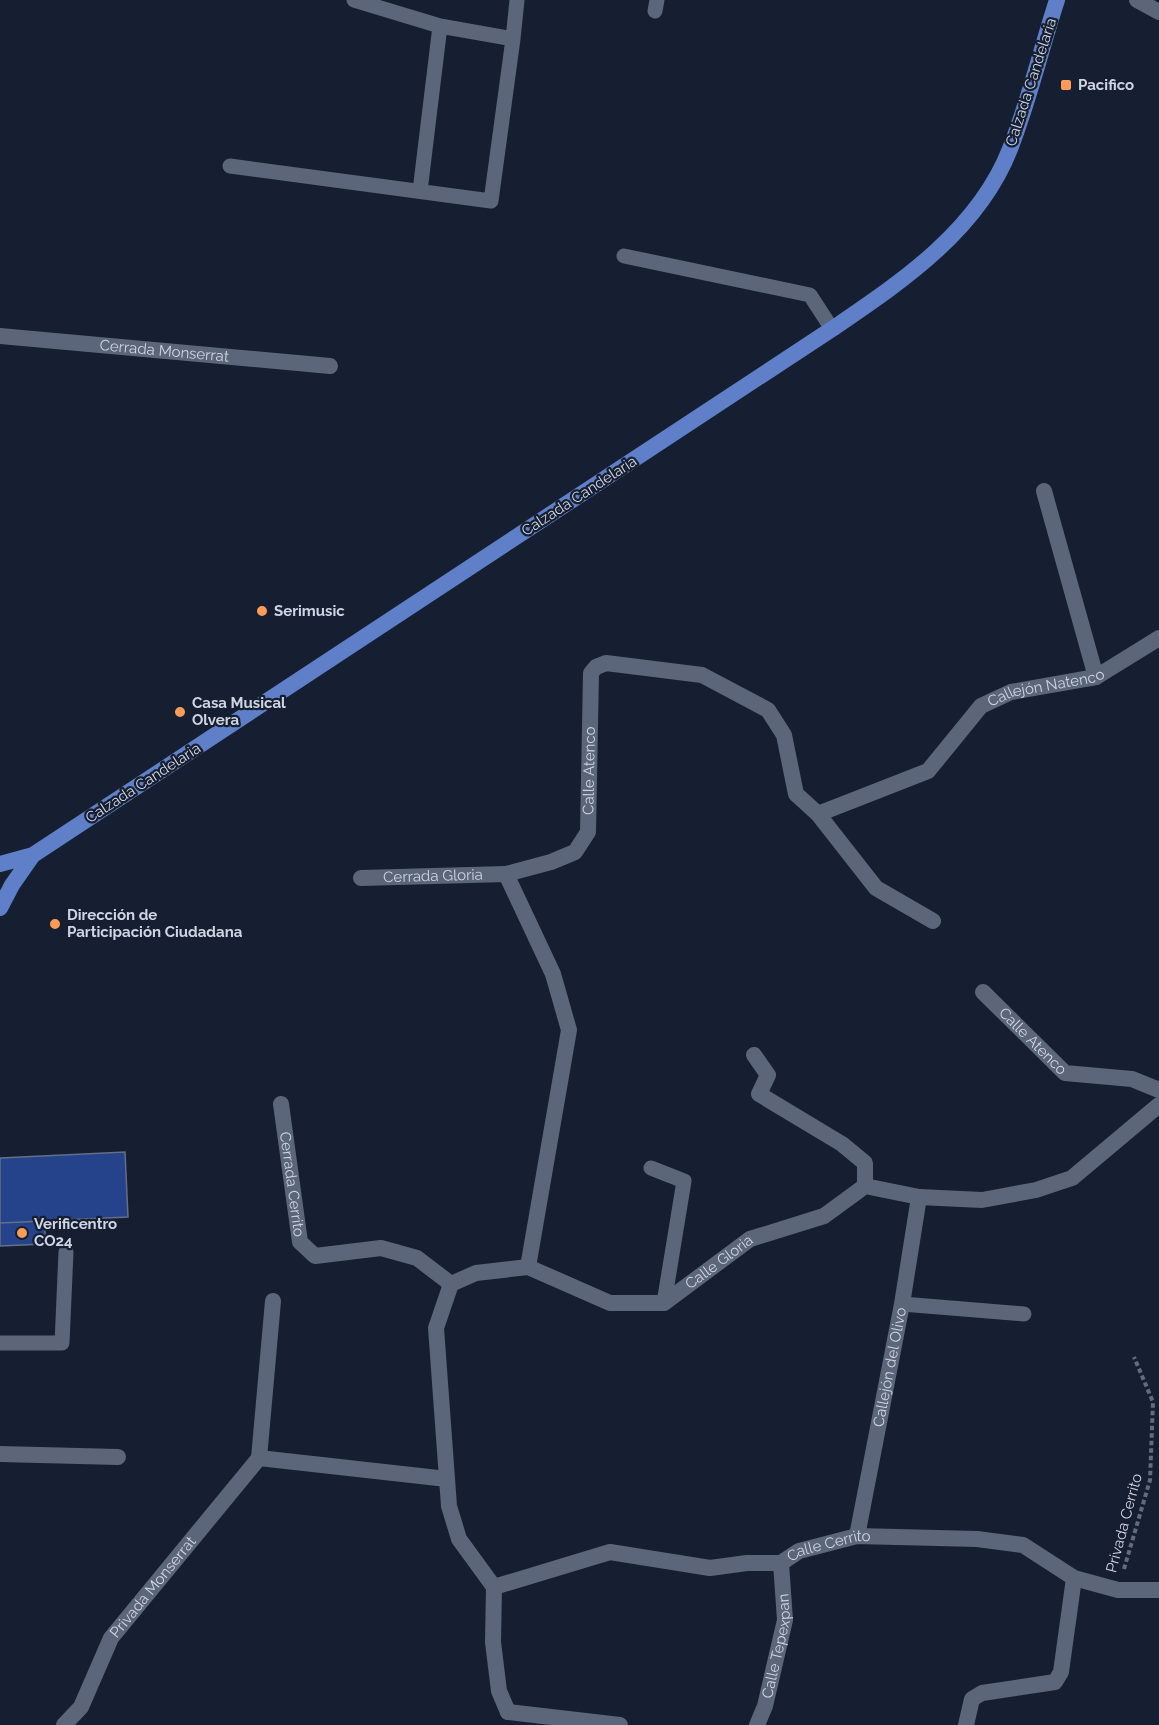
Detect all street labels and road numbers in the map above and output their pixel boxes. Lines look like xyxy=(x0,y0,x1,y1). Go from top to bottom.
street label: Calzada Candelaria xyxy=(1002,16,1060,148)
street label: Cerrada Monserrat xyxy=(99,336,230,366)
street label: Calzada Candelaria xyxy=(518,452,640,540)
street label: Callejón Natenco xyxy=(985,665,1108,711)
street label: Calle Atenco xyxy=(579,726,599,815)
street label: Calzada Candelaria xyxy=(82,739,204,827)
street label: Cerrada Gloria xyxy=(383,866,483,886)
street label: Calle Atenco xyxy=(995,1004,1071,1079)
street label: Cerrada Cerrito xyxy=(276,1131,308,1238)
street label: Calle Gloria xyxy=(682,1231,757,1293)
street label: Callejón del Olivo xyxy=(869,1306,910,1428)
street label: Privada Cerrito xyxy=(1102,1471,1146,1575)
street label: Calle Cerrito xyxy=(783,1527,871,1566)
street label: Privada Monserrat xyxy=(106,1533,200,1641)
street label: Calle Tepexpan xyxy=(758,1593,794,1700)

